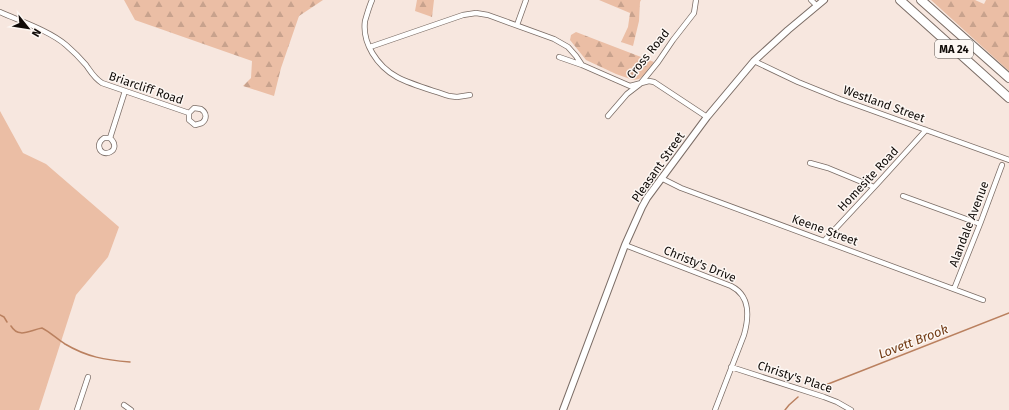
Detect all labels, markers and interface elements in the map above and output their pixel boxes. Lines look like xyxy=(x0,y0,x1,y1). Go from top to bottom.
north arrow xyxy=(8,8,48,48)
text: N xyxy=(29,26,44,39)
street label: Cross Road xyxy=(624,26,672,82)
road number: MA 24 xyxy=(935,40,973,58)
street label: Briarcliff Road xyxy=(107,69,185,107)
street label: Westland Street xyxy=(841,83,927,126)
street label: Pleasant Street xyxy=(629,129,688,205)
street label: Homesite Road xyxy=(835,144,901,214)
street label: Alandale Avenue xyxy=(946,179,992,269)
street label: Keene Street xyxy=(790,212,861,249)
street label: Christy's Drive xyxy=(662,243,738,285)
water label: Lovett Brook xyxy=(876,321,950,362)
street label: Christy's Place xyxy=(756,358,834,396)

